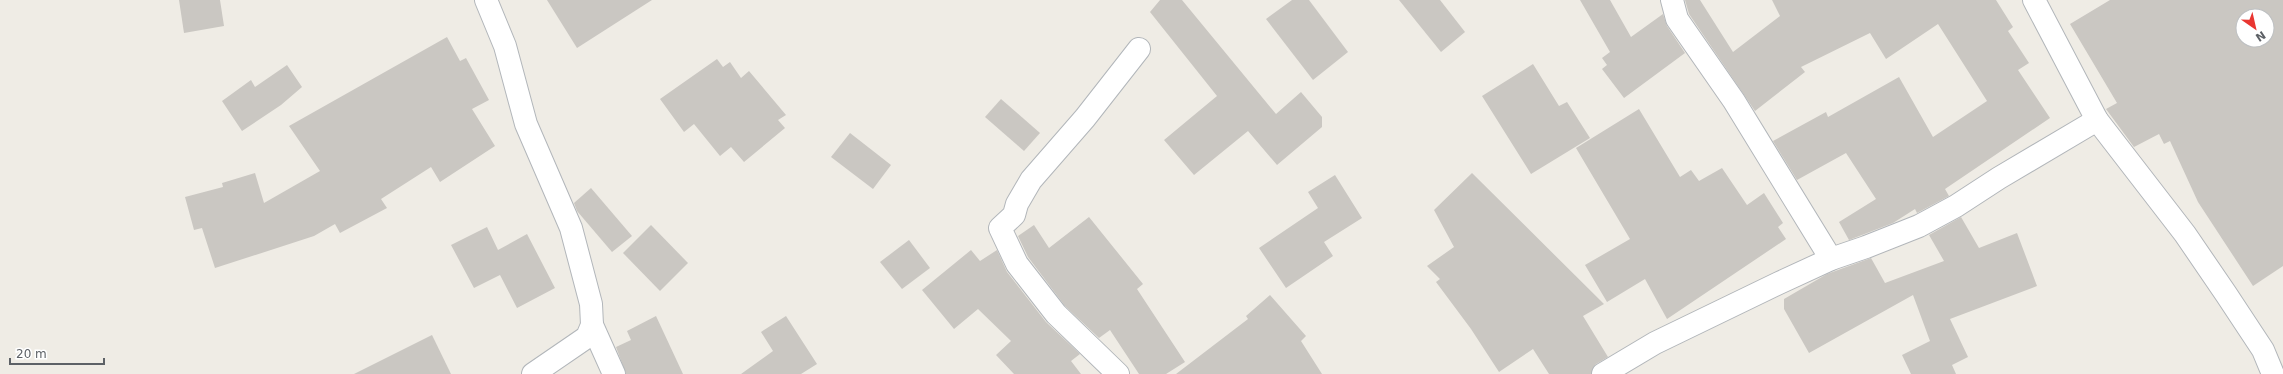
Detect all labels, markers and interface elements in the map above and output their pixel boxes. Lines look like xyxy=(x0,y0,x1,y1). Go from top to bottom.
north arrow xyxy=(2235,8,2275,48)
text: N xyxy=(2253,28,2268,44)
scale bar xyxy=(10,340,104,366)
text: 20 m xyxy=(16,347,47,361)

